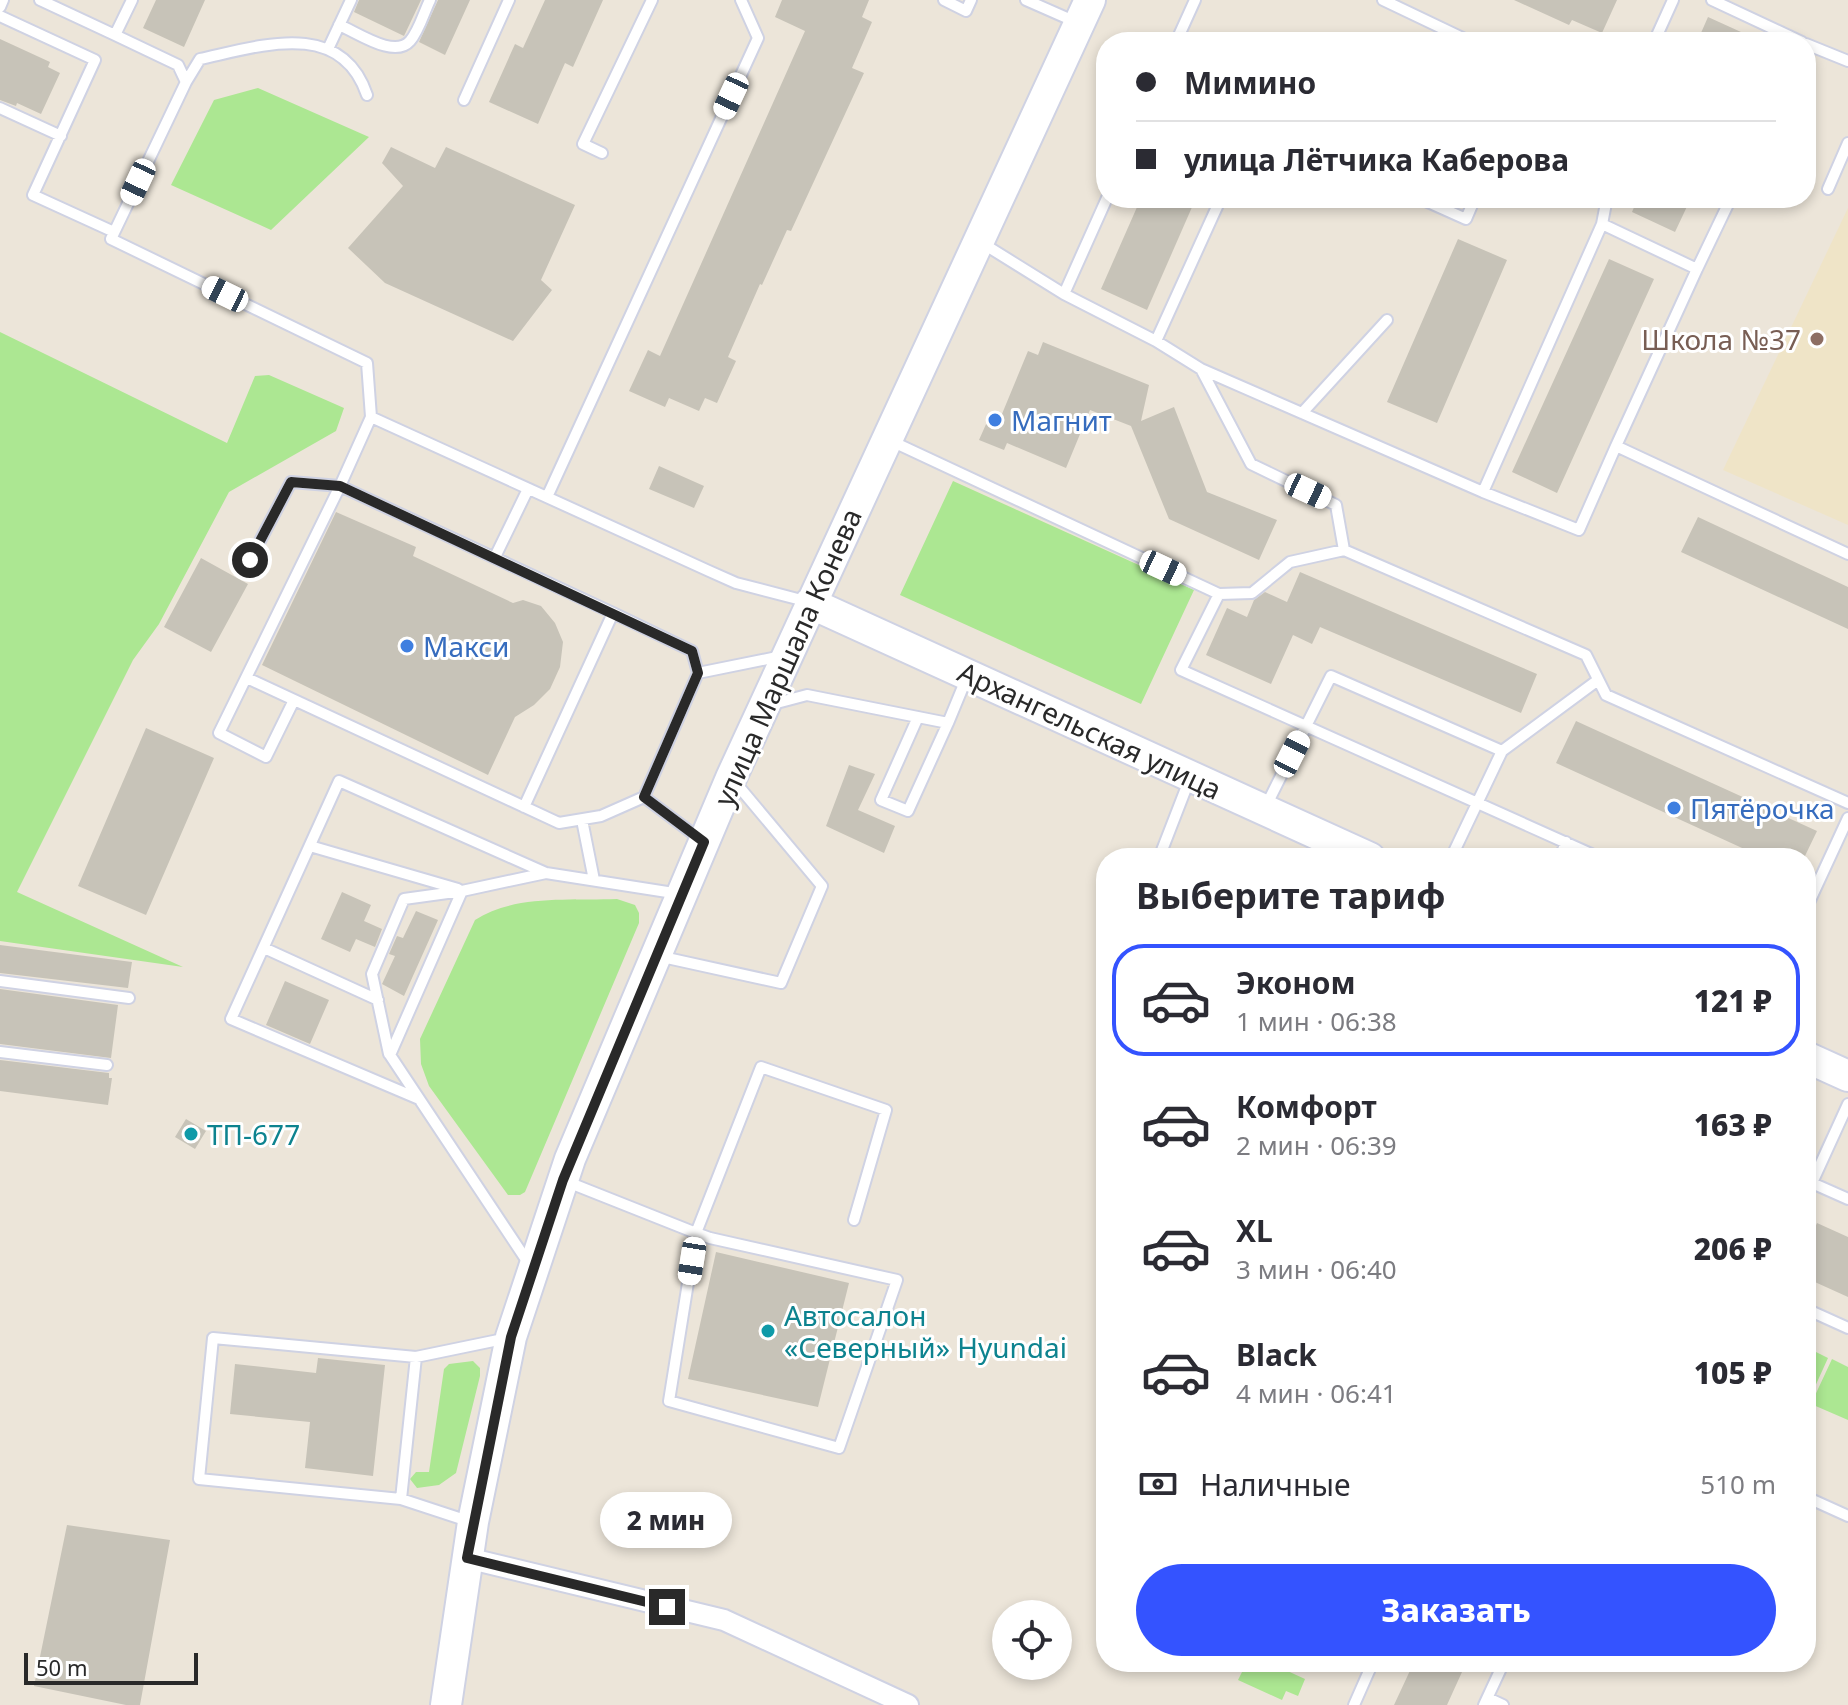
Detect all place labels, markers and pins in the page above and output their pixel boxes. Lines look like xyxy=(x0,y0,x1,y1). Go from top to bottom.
place label: Школа №37 xyxy=(1641,320,1801,358)
marker: Школа №37 xyxy=(1808,330,1826,348)
place label: Магнит xyxy=(1011,401,1112,439)
marker: Магнит xyxy=(986,411,1004,429)
place label: Макси xyxy=(423,627,509,665)
marker: Макси xyxy=(398,637,416,655)
place label: Пятёрочка xyxy=(1690,789,1835,827)
marker: Пятёрочка xyxy=(1665,799,1683,817)
place label: ТП-677 xyxy=(207,1115,300,1153)
marker: ТП-677 xyxy=(182,1125,200,1143)
place label: Автосалон «Северный» Hyundai xyxy=(784,1296,1067,1366)
marker: Автосалон «Северный» Hyundai xyxy=(759,1322,777,1340)

